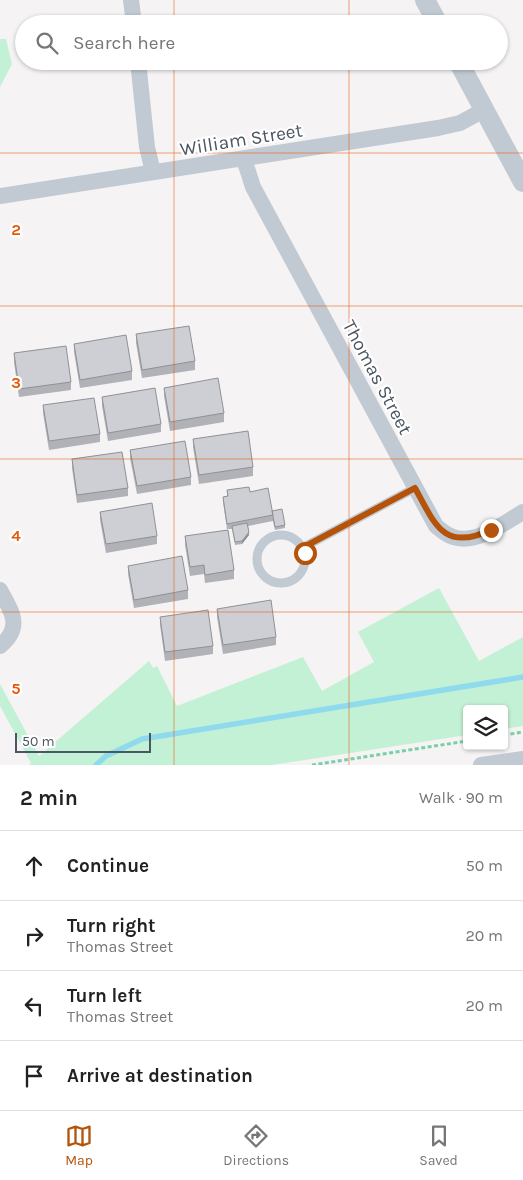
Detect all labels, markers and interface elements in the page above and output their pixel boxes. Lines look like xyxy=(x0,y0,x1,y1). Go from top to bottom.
search box xyxy=(15,15,508,70)
icon: search xyxy=(33,29,61,57)
text: Search here xyxy=(73,32,175,54)
street label: William Street xyxy=(178,119,304,161)
text: 2 xyxy=(11,220,21,239)
street label: Thomas Street xyxy=(338,317,416,438)
text: 3 xyxy=(11,373,21,392)
route end xyxy=(480,519,503,542)
text: 4 xyxy=(11,526,21,545)
route start xyxy=(294,542,317,565)
text: 5 xyxy=(11,679,21,698)
map controls xyxy=(463,705,508,750)
button: layers xyxy=(463,705,508,750)
scale bar xyxy=(15,730,151,753)
text: 50 m xyxy=(22,733,55,750)
text: 2 min xyxy=(20,786,78,810)
text: Walk · 90 m xyxy=(419,788,503,807)
icon: ahead xyxy=(20,852,48,880)
text: Continue xyxy=(67,855,149,877)
text: 50 m xyxy=(466,856,503,875)
text: Turn right xyxy=(67,915,156,937)
icon: right xyxy=(20,922,48,950)
text: 20 m xyxy=(465,926,503,945)
text: Thomas Street xyxy=(67,937,173,956)
text: Turn left xyxy=(67,985,142,1007)
icon: left xyxy=(20,992,48,1020)
text: 20 m xyxy=(465,996,503,1015)
text: Thomas Street xyxy=(67,1007,173,1026)
icon: arrive xyxy=(20,1062,48,1090)
text: Arrive at destination xyxy=(67,1065,253,1087)
tab: Map xyxy=(65,1122,93,1169)
tab: Directions xyxy=(223,1122,289,1169)
tab: Saved xyxy=(419,1122,458,1169)

